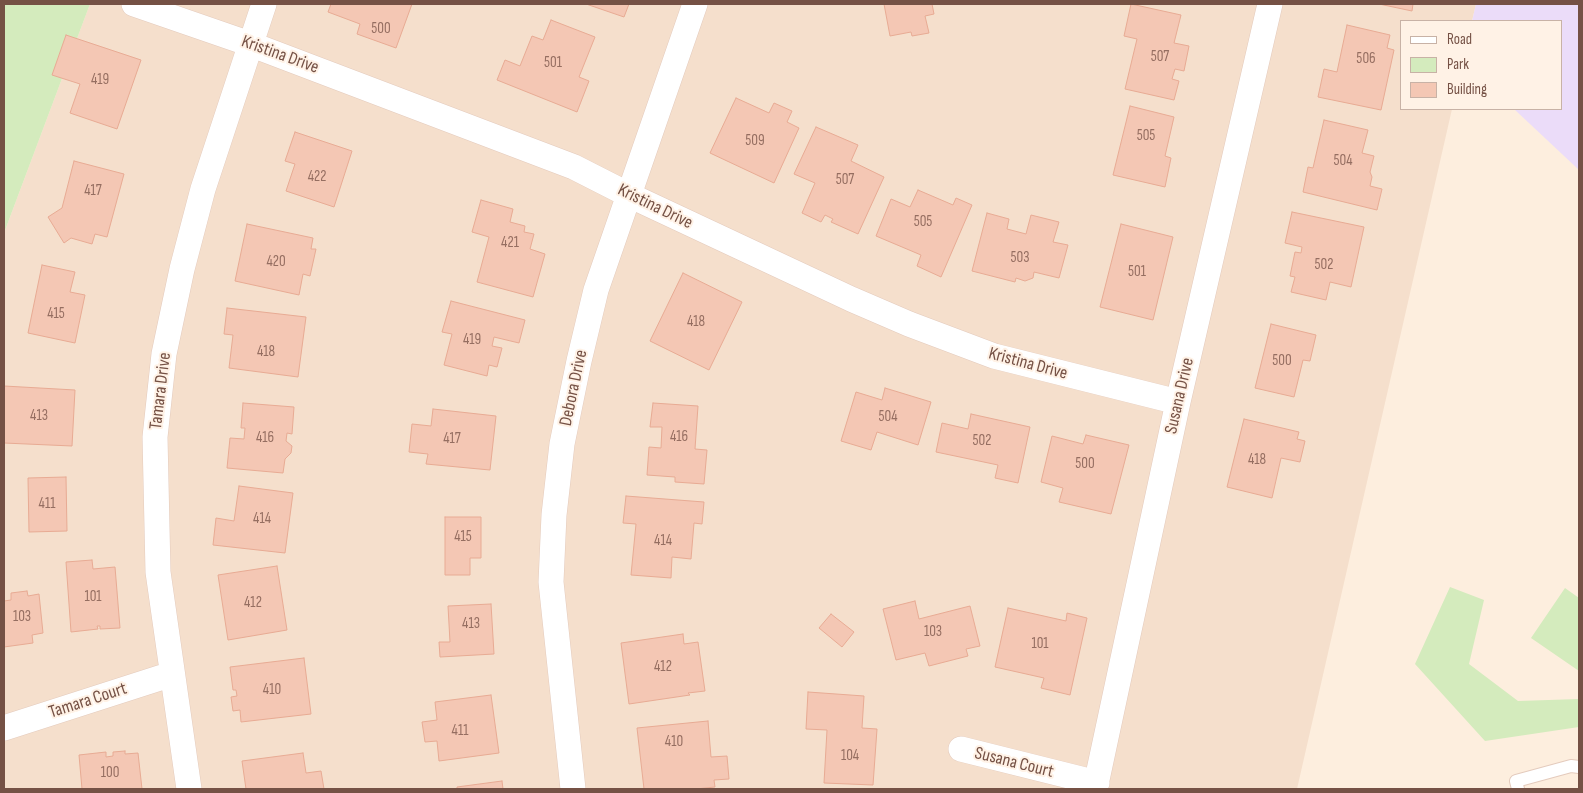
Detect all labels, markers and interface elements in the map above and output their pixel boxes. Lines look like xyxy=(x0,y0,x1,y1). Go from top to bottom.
house number: 500 xyxy=(371,20,391,38)
legend xyxy=(1400,20,1563,110)
text: Road xyxy=(1447,30,1472,49)
street label: Kristina Drive xyxy=(238,31,322,79)
house number: 507 xyxy=(1151,48,1169,66)
house number: 506 xyxy=(1356,50,1376,68)
house number: 501 xyxy=(544,54,562,72)
text: Park xyxy=(1447,55,1469,74)
house number: 419 xyxy=(91,71,109,89)
text: Building xyxy=(1447,80,1487,99)
house number: 505 xyxy=(1137,127,1155,145)
house number: 509 xyxy=(745,132,765,150)
house number: 504 xyxy=(1334,152,1352,170)
house number: 422 xyxy=(308,168,326,186)
house number: 507 xyxy=(836,171,854,189)
street label: Kristina Drive xyxy=(614,180,696,234)
house number: 417 xyxy=(84,182,102,200)
house number: 505 xyxy=(914,213,932,231)
house number: 421 xyxy=(501,234,519,252)
house number: 503 xyxy=(1011,249,1029,267)
house number: 420 xyxy=(266,253,286,271)
house number: 502 xyxy=(1315,256,1333,274)
house number: 501 xyxy=(1128,263,1146,281)
house number: 415 xyxy=(47,305,65,323)
house number: 418 xyxy=(687,313,705,331)
house number: 419 xyxy=(463,331,481,349)
house number: 418 xyxy=(257,343,275,361)
street label: Kristina Drive xyxy=(986,343,1070,385)
street label: Debora Drive xyxy=(555,348,593,428)
street label: Tamara Drive xyxy=(146,351,176,431)
house number: 500 xyxy=(1272,352,1292,370)
street label: Susana Drive xyxy=(1161,356,1199,436)
house number: 413 xyxy=(30,407,48,425)
house number: 504 xyxy=(879,408,897,426)
house number: 416 xyxy=(670,428,688,446)
house number: 416 xyxy=(256,429,274,447)
house number: 417 xyxy=(443,430,461,448)
house number: 502 xyxy=(973,432,991,450)
house number: 418 xyxy=(1248,451,1266,469)
house number: 500 xyxy=(1075,455,1095,473)
house number: 411 xyxy=(39,495,55,513)
house number: 414 xyxy=(253,510,271,528)
house number: 415 xyxy=(454,528,472,546)
house number: 414 xyxy=(654,532,672,550)
house number: 101 xyxy=(84,588,102,606)
house number: 412 xyxy=(244,594,262,612)
house number: 103 xyxy=(13,608,31,626)
house number: 413 xyxy=(462,615,480,633)
house number: 103 xyxy=(924,623,942,641)
house number: 101 xyxy=(1031,635,1049,653)
house number: 412 xyxy=(654,658,672,676)
street label: Tamara Court xyxy=(46,678,130,724)
house number: 410 xyxy=(263,681,281,699)
house number: 411 xyxy=(452,722,468,740)
house number: 410 xyxy=(665,733,683,751)
street label: Susana Court xyxy=(972,743,1056,783)
house number: 104 xyxy=(841,747,859,765)
house number: 100 xyxy=(101,764,119,782)

